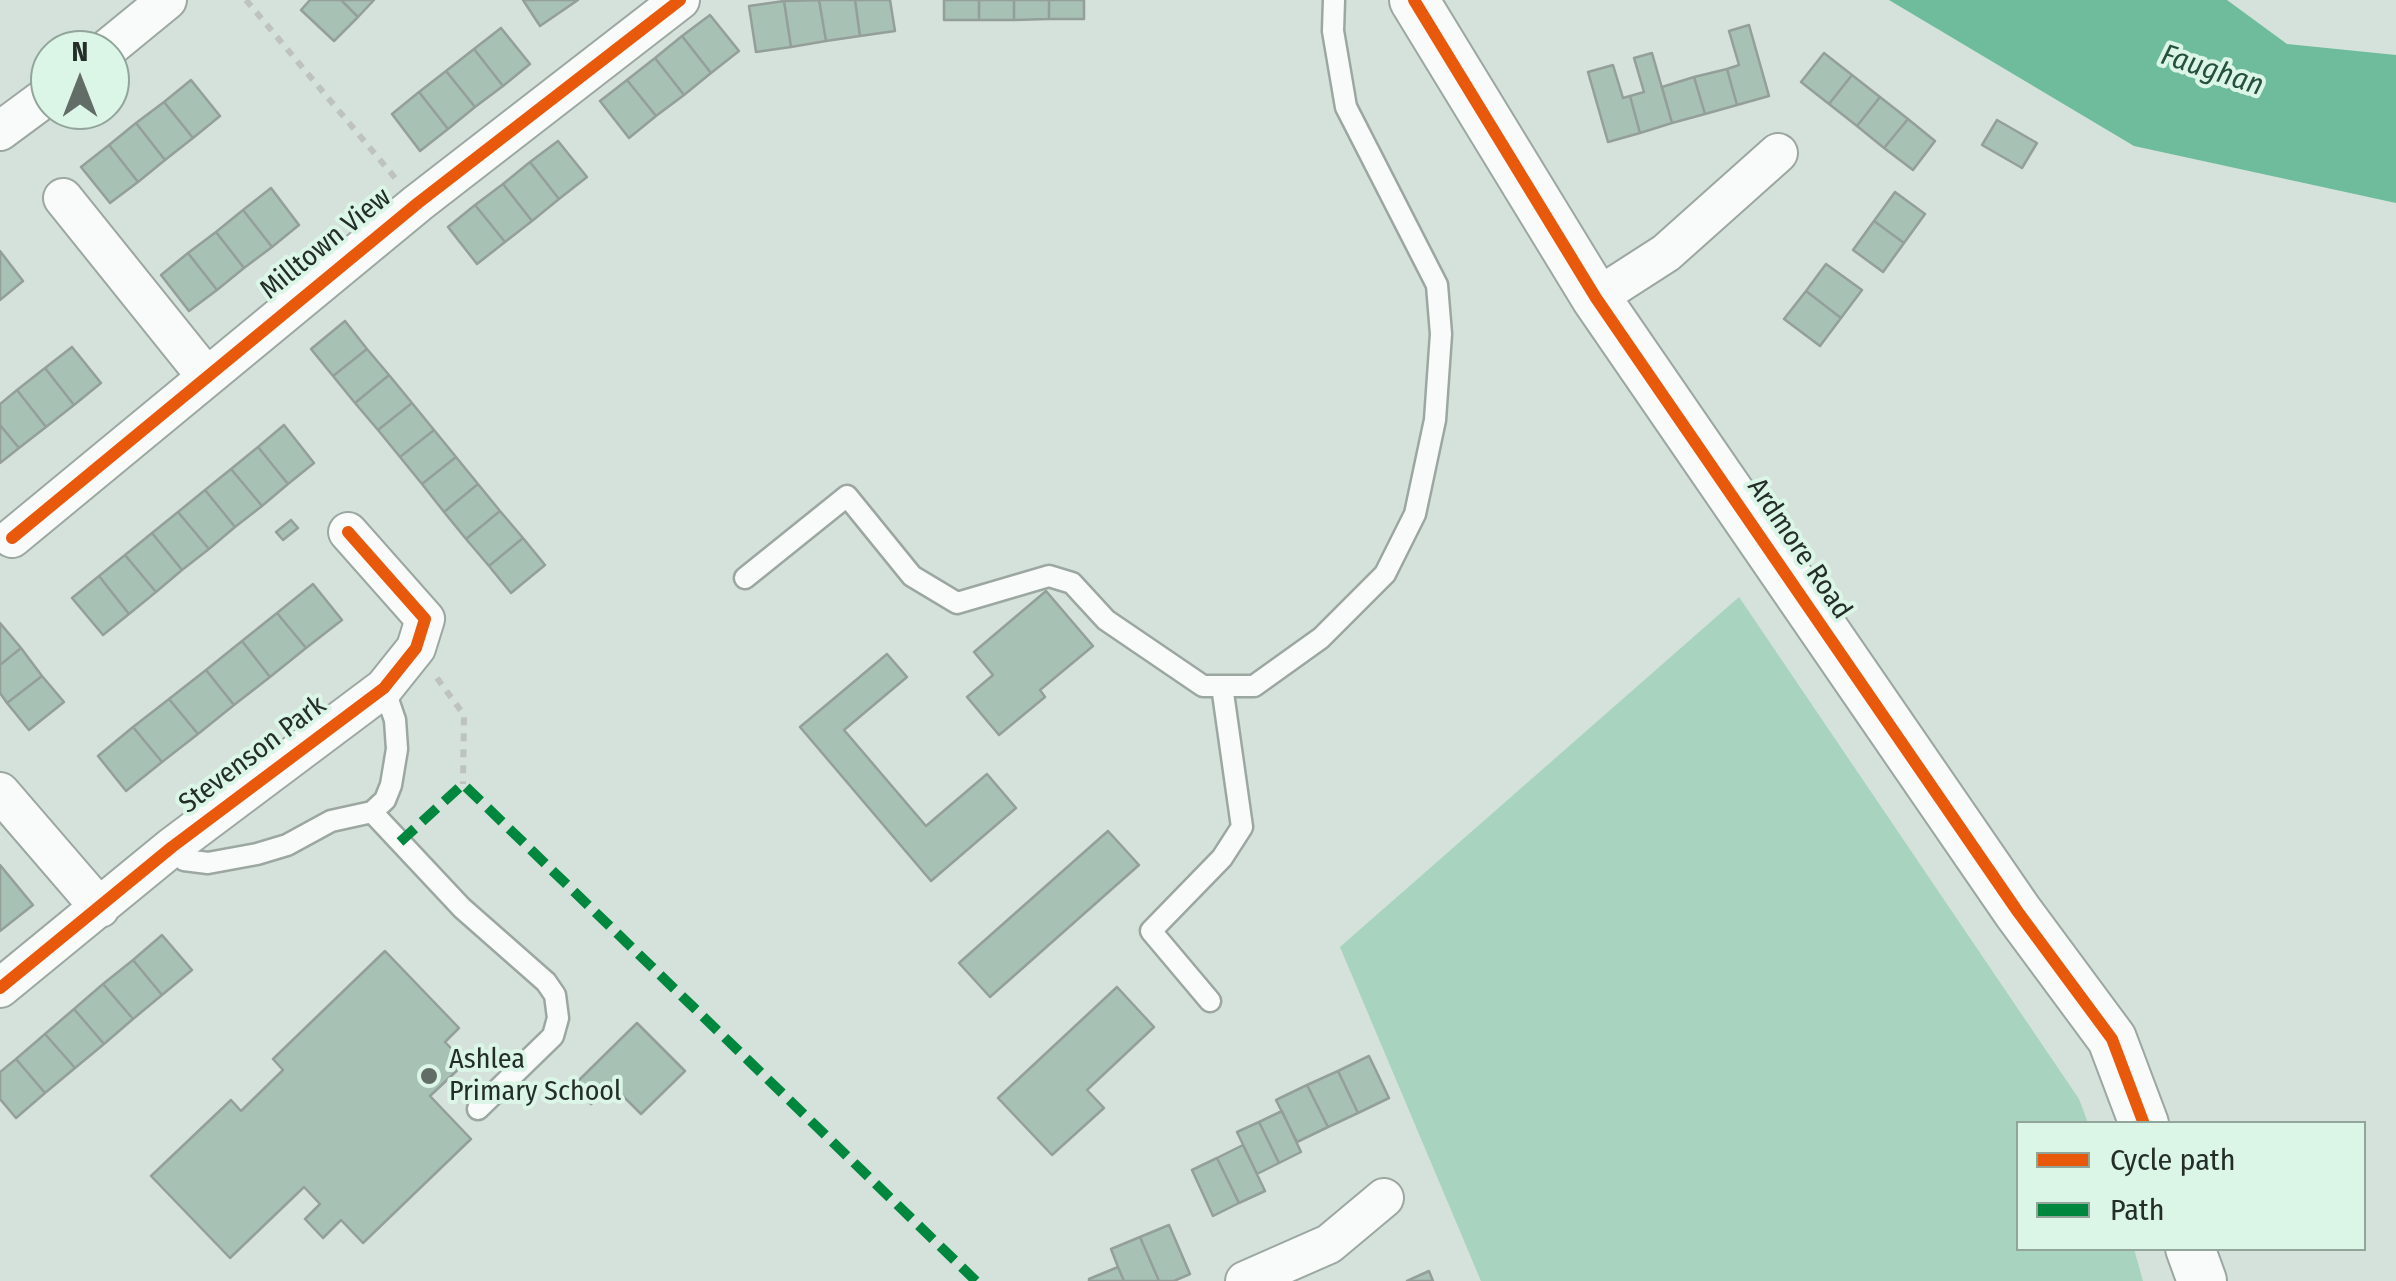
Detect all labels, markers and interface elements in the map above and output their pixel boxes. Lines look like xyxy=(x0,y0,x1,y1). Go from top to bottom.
north arrow xyxy=(30,30,130,130)
text: N xyxy=(72,35,88,68)
water label: Faughan xyxy=(2156,38,2268,104)
street label: Milltown View xyxy=(254,181,398,307)
street label: Ardmore Road xyxy=(1740,472,1858,626)
street label: Stevenson Park xyxy=(173,689,333,821)
place label: Ashlea Primary School xyxy=(449,1043,621,1109)
marker: Ashlea Primary School xyxy=(418,1065,440,1087)
legend xyxy=(2016,1121,2366,1251)
text: Cycle path xyxy=(2110,1142,2236,1178)
text: Path xyxy=(2110,1192,2164,1228)

